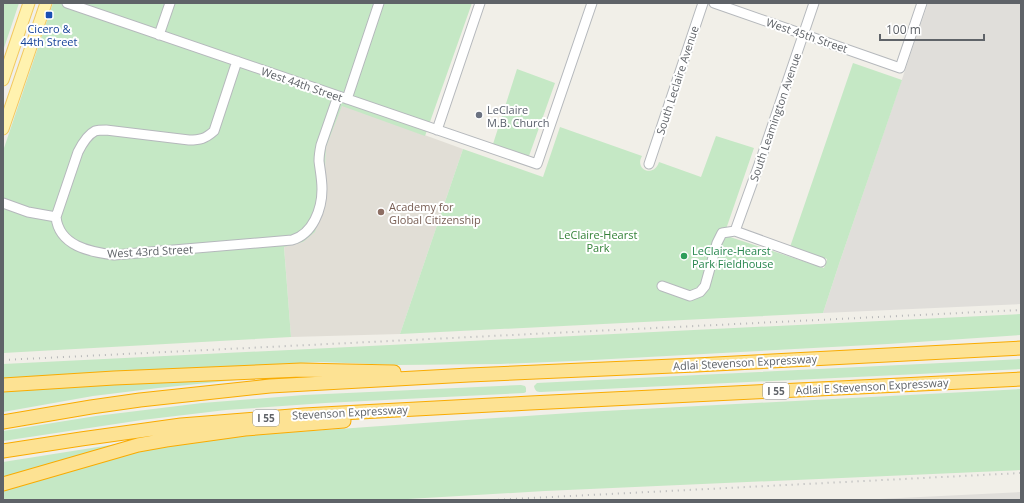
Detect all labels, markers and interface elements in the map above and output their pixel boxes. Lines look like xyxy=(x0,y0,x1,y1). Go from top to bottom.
marker: Cicero & 44th Street xyxy=(44,10,54,20)
street label: West 45th Street xyxy=(764,14,850,56)
scale bar xyxy=(880,16,984,42)
place label: Cicero & 44th Street xyxy=(21,21,77,49)
text: 100 m xyxy=(886,21,921,38)
street label: South Leclaire Avenue xyxy=(652,24,702,136)
street label: South Leamington Avenue xyxy=(746,51,804,183)
street label: West 44th Street xyxy=(259,63,345,105)
place label: LeClaire M.B. Church xyxy=(487,102,550,130)
marker: LeClaire M.B. Church xyxy=(474,110,484,120)
place label: Academy for Global Citizenship xyxy=(389,199,481,227)
marker: Academy for Global Citizenship xyxy=(376,207,386,217)
park label: LeClaire-Hearst Park xyxy=(559,227,637,255)
street label: West 43rd Street xyxy=(107,241,193,261)
place label: LeClaire-Hearst Park Fieldhouse xyxy=(692,243,774,271)
marker: LeClaire-Hearst Park Fieldhouse xyxy=(679,251,689,261)
street label: Adlai Stevenson Expressway xyxy=(673,351,818,373)
street label: Adlai E Stevenson Expressway xyxy=(795,374,949,397)
road number: I 55 xyxy=(763,383,789,399)
street label: Stevenson Expressway xyxy=(292,401,409,423)
road number: I 55 xyxy=(253,410,279,426)

